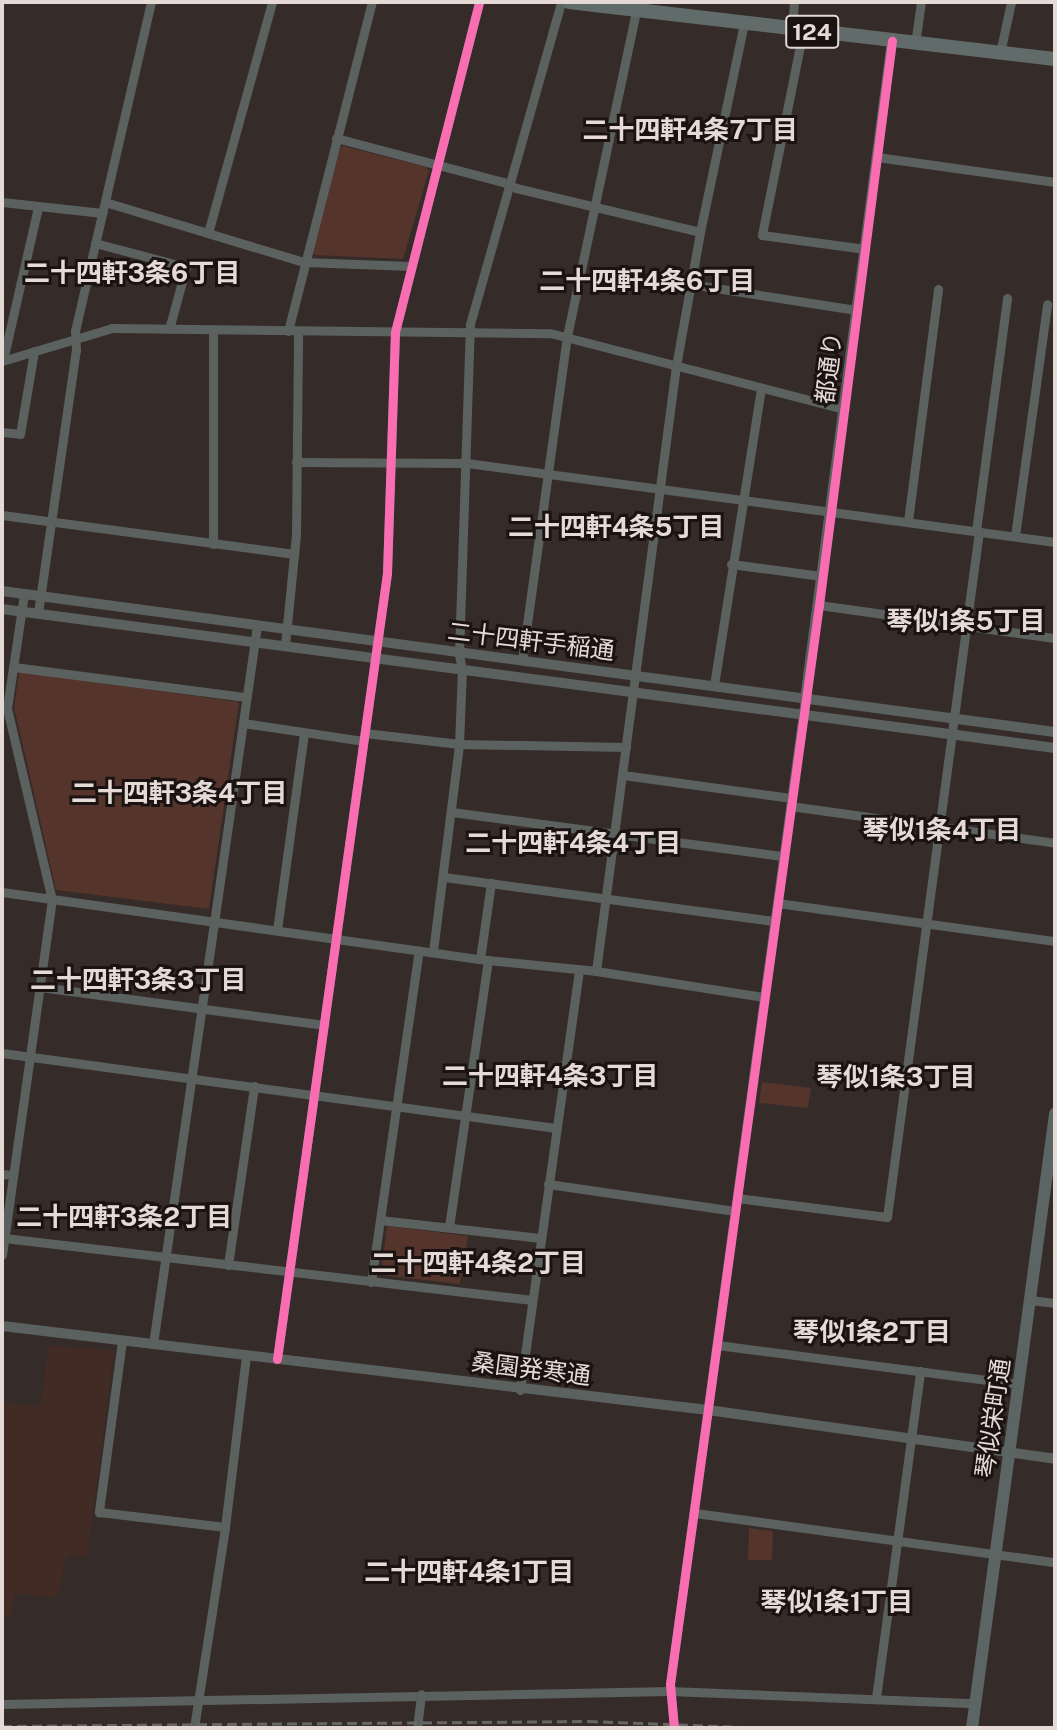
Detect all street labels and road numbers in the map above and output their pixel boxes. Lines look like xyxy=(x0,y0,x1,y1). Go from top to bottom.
road number: 124 xyxy=(784,12,840,52)
street label: 都通り xyxy=(810,331,848,405)
street label: 二十四軒手稲通 xyxy=(446,616,616,666)
street label: 桑園発寒通 xyxy=(470,1347,592,1391)
street label: 琴似栄町通 xyxy=(970,1357,1016,1479)

